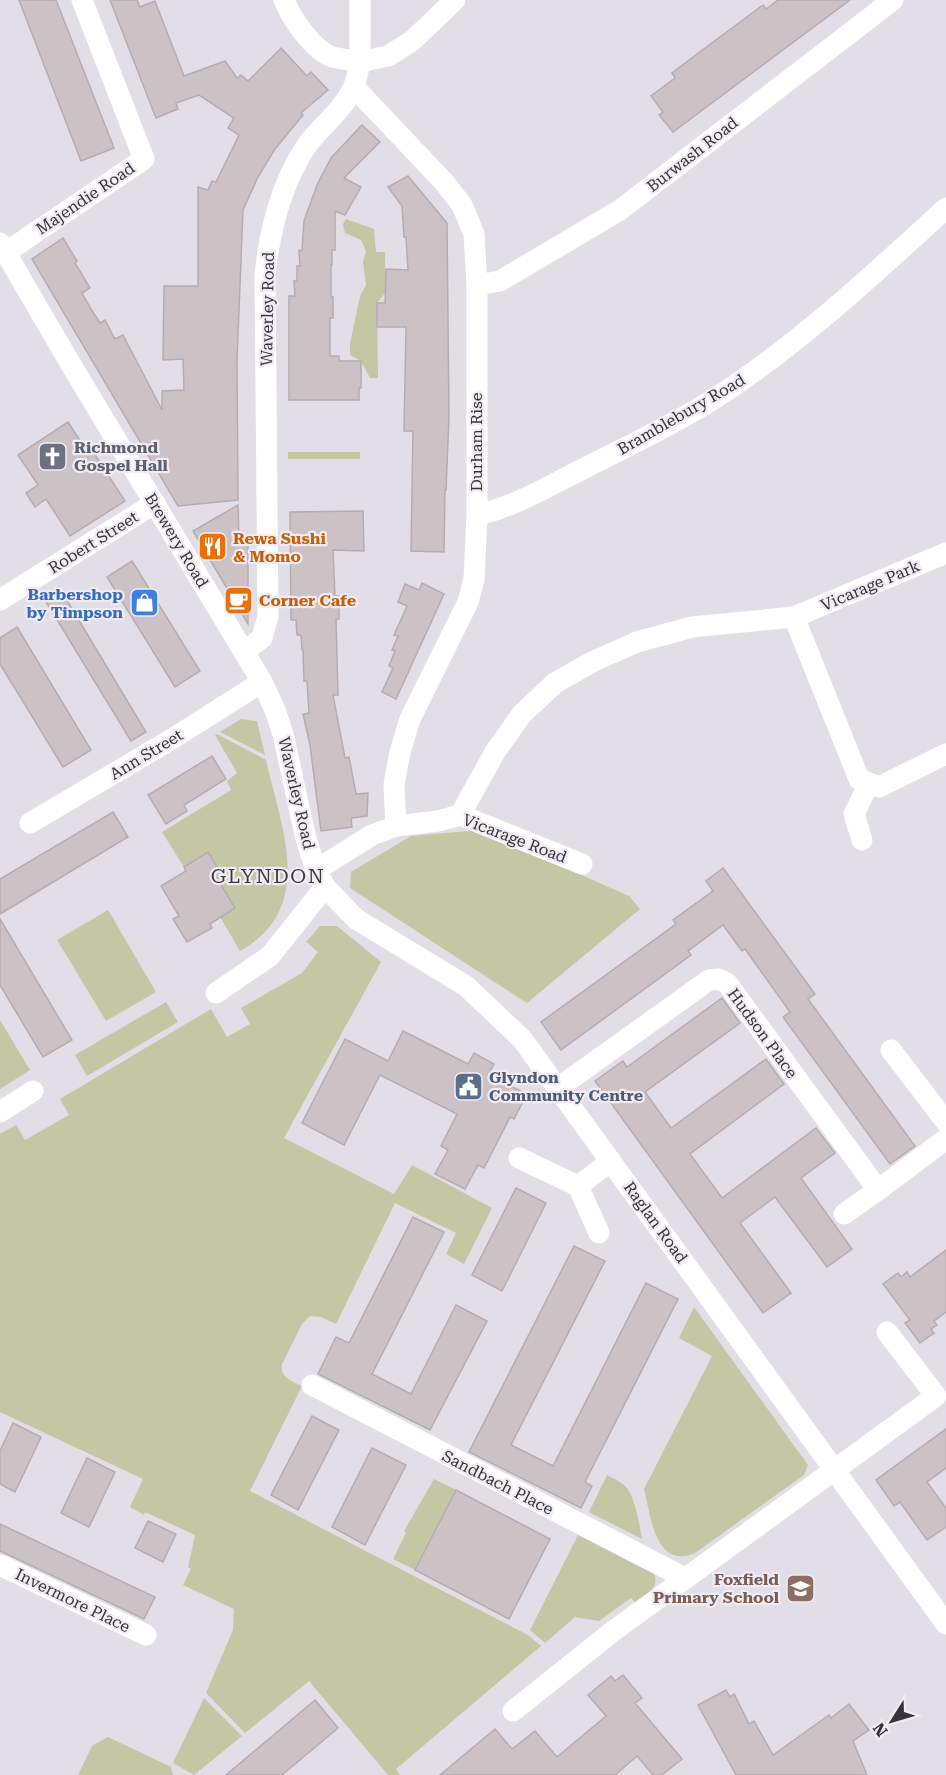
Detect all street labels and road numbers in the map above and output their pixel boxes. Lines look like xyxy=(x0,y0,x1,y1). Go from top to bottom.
street label: Burwash Road xyxy=(643,113,742,196)
street label: Majendie Road xyxy=(32,158,138,238)
street label: Waverley Road xyxy=(257,252,278,366)
street label: Bramblebury Road xyxy=(614,370,748,459)
street label: Durham Rise xyxy=(467,392,486,492)
street label: Brewery Road xyxy=(141,489,212,591)
street label: Robert Street xyxy=(45,507,142,578)
street label: Vicarage Park xyxy=(818,556,923,615)
street label: Ann Street xyxy=(106,725,186,784)
street label: Waverley Road xyxy=(274,735,319,851)
street label: Vicarage Road xyxy=(460,810,569,867)
street label: Hudson Place xyxy=(724,985,802,1082)
street label: Raglan Road xyxy=(620,1178,692,1267)
street label: Sandbach Place xyxy=(439,1446,557,1519)
street label: Invermore Place xyxy=(12,1564,134,1637)

